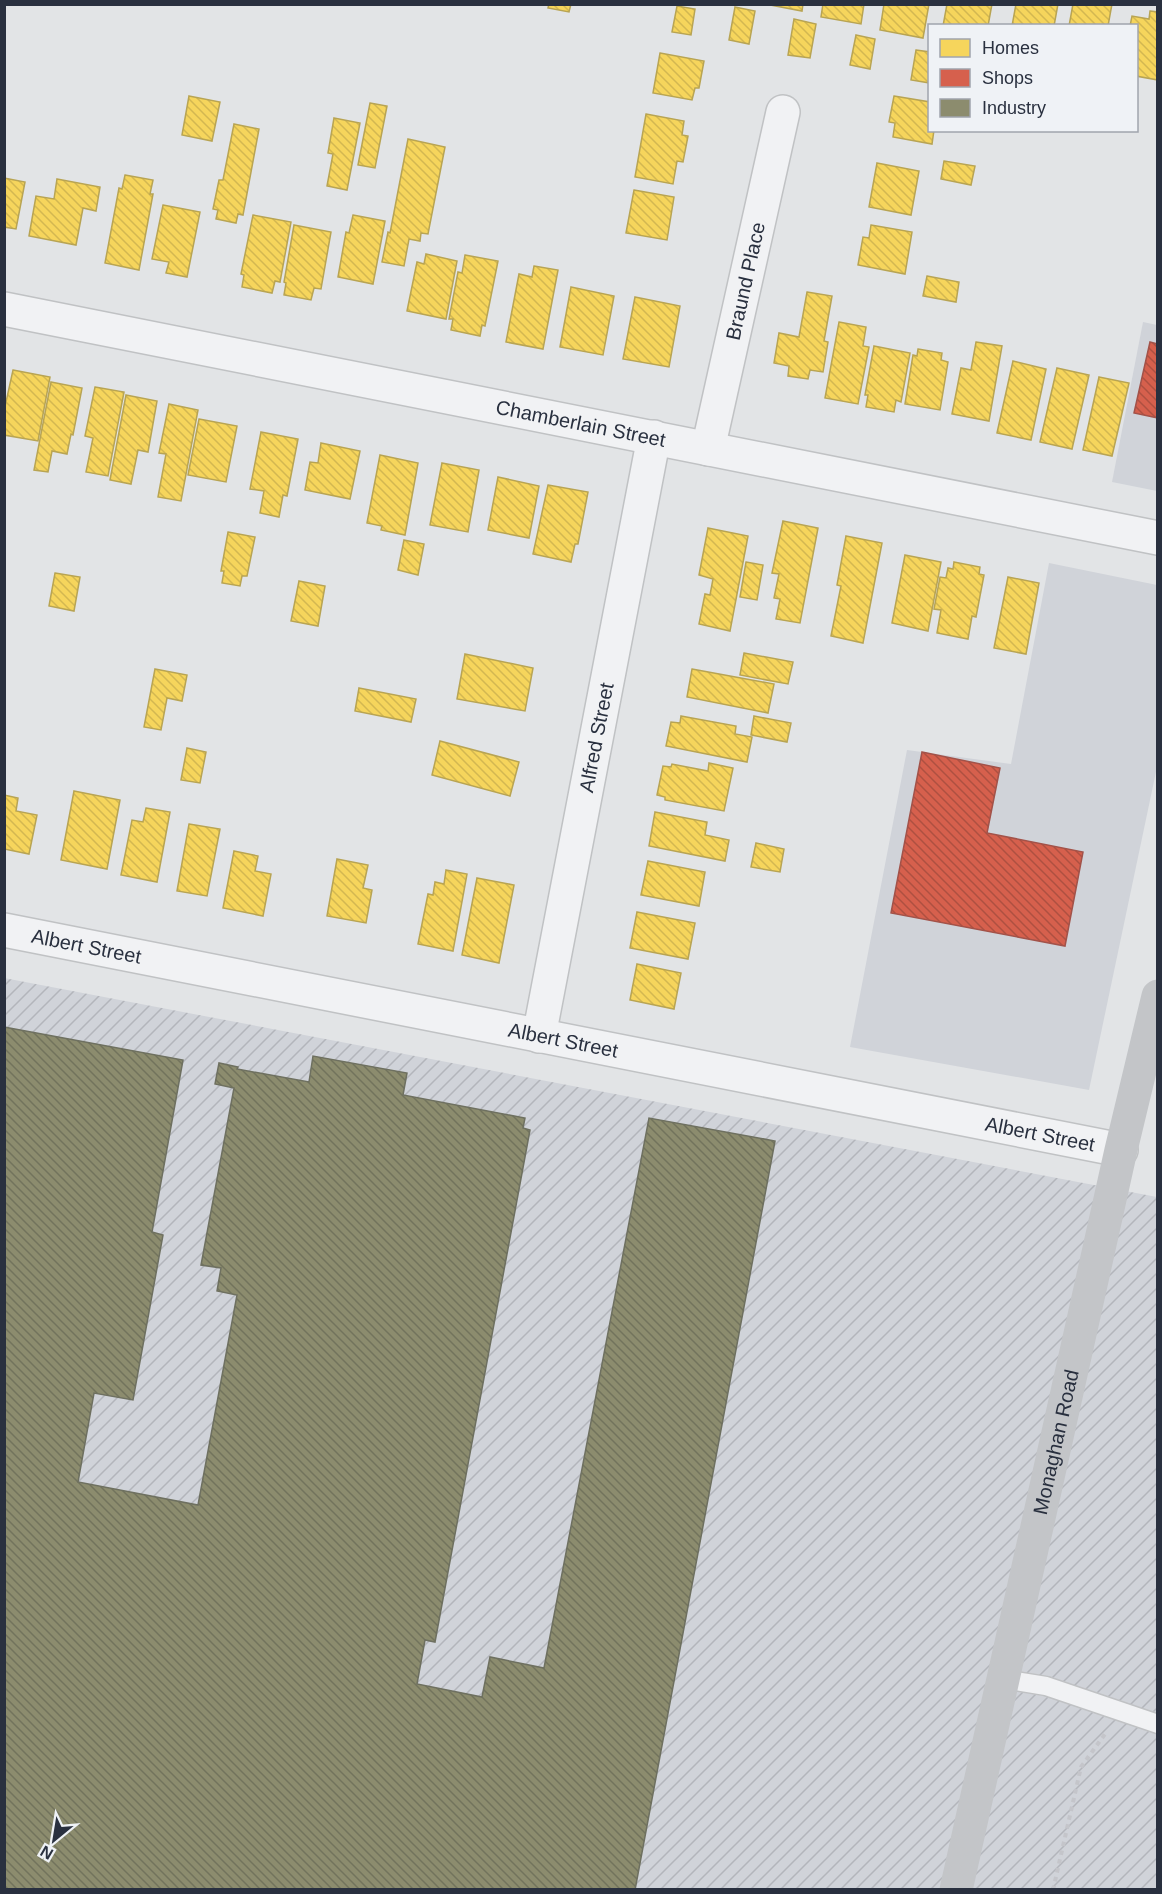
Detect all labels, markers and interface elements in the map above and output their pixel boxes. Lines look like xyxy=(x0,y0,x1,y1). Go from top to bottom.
legend xyxy=(928,24,1138,132)
text: Homes xyxy=(982,38,1039,58)
text: Shops xyxy=(982,68,1033,88)
text: Industry xyxy=(982,98,1046,118)
street label: Braund Place xyxy=(722,220,769,342)
street label: Chamberlain Street xyxy=(494,396,668,451)
street label: Alfred Street xyxy=(575,680,618,794)
street label: Albert Street xyxy=(30,925,144,968)
street label: Albert Street xyxy=(507,1019,620,1062)
street label: Albert Street xyxy=(983,1113,1097,1156)
street label: Monaghan Road xyxy=(1029,1367,1083,1517)
north arrow xyxy=(24,1810,84,1870)
text: N xyxy=(37,1842,56,1863)

